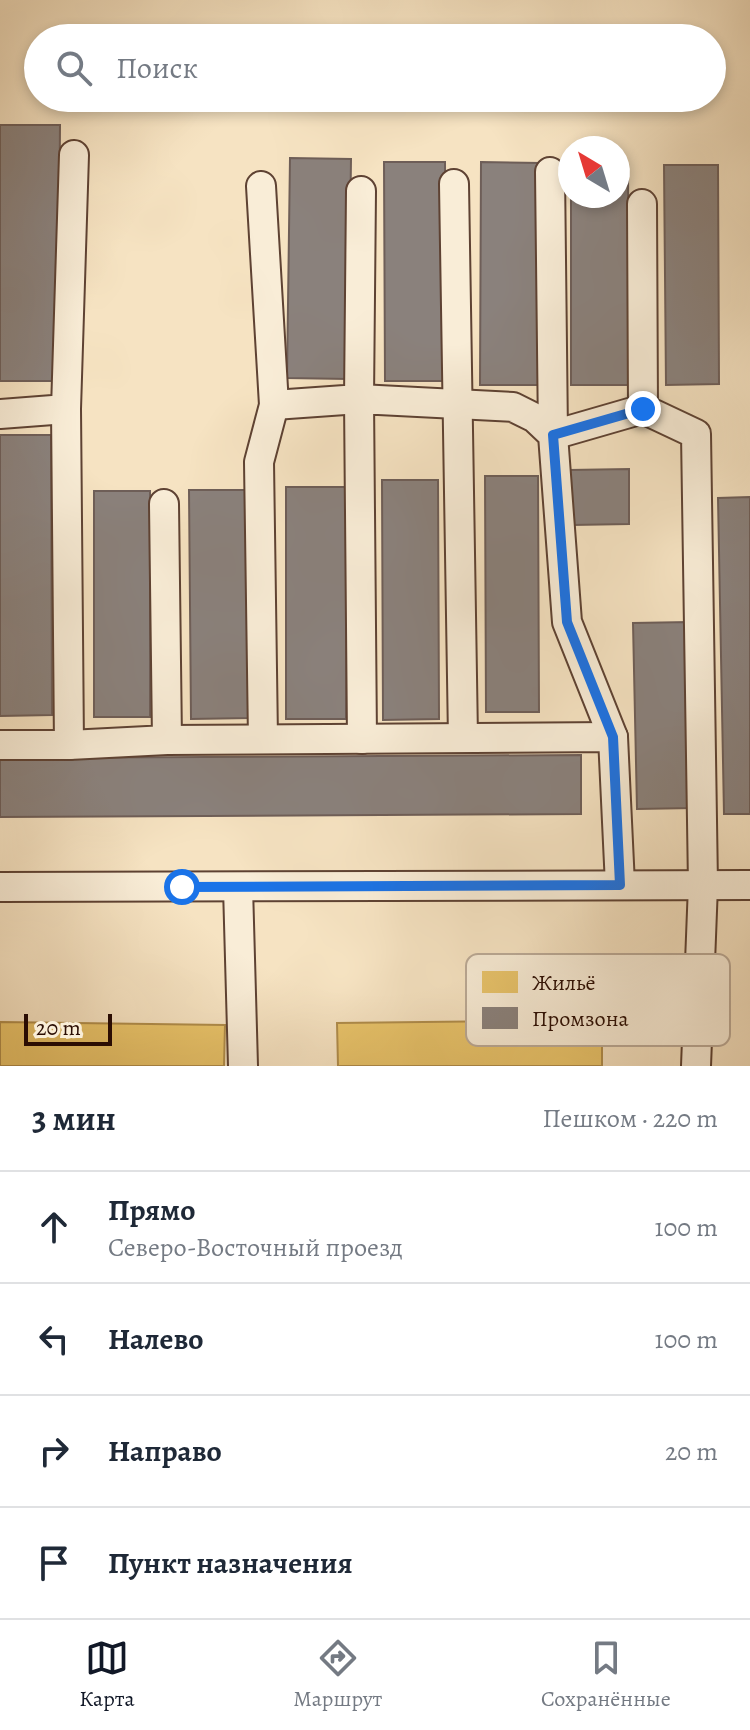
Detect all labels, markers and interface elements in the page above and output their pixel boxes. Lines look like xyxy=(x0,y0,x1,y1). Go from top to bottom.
search box xyxy=(24,24,726,112)
icon: search xyxy=(52,46,96,90)
text: Поиск xyxy=(116,48,198,88)
north arrow xyxy=(558,136,630,208)
route end xyxy=(625,391,661,427)
route start xyxy=(164,869,200,905)
legend xyxy=(466,954,730,1046)
text: Жильё xyxy=(532,968,596,998)
text: Промзона xyxy=(532,1004,629,1034)
scale bar xyxy=(24,1010,112,1046)
text: 20 m xyxy=(36,1013,81,1043)
text: 3 мин xyxy=(32,1095,116,1142)
text: Пешком · 220 m xyxy=(543,1101,718,1136)
text: Прямо xyxy=(108,1190,195,1230)
icon: ahead xyxy=(32,1205,76,1249)
text: 100 m xyxy=(655,1210,718,1245)
text: Северо-Восточный проезд xyxy=(108,1230,403,1265)
icon: left xyxy=(32,1317,76,1361)
text: Налево xyxy=(108,1319,203,1359)
text: 100 m xyxy=(655,1322,718,1357)
icon: right xyxy=(32,1429,76,1473)
text: Направо xyxy=(108,1431,222,1471)
text: 20 m xyxy=(665,1434,718,1469)
icon: arrive xyxy=(32,1541,76,1585)
text: Пункт назначения xyxy=(108,1543,353,1583)
tab: Карта xyxy=(79,1636,135,1714)
tab: Маршрут xyxy=(293,1636,382,1714)
tab: Сохранённые xyxy=(541,1636,671,1714)

